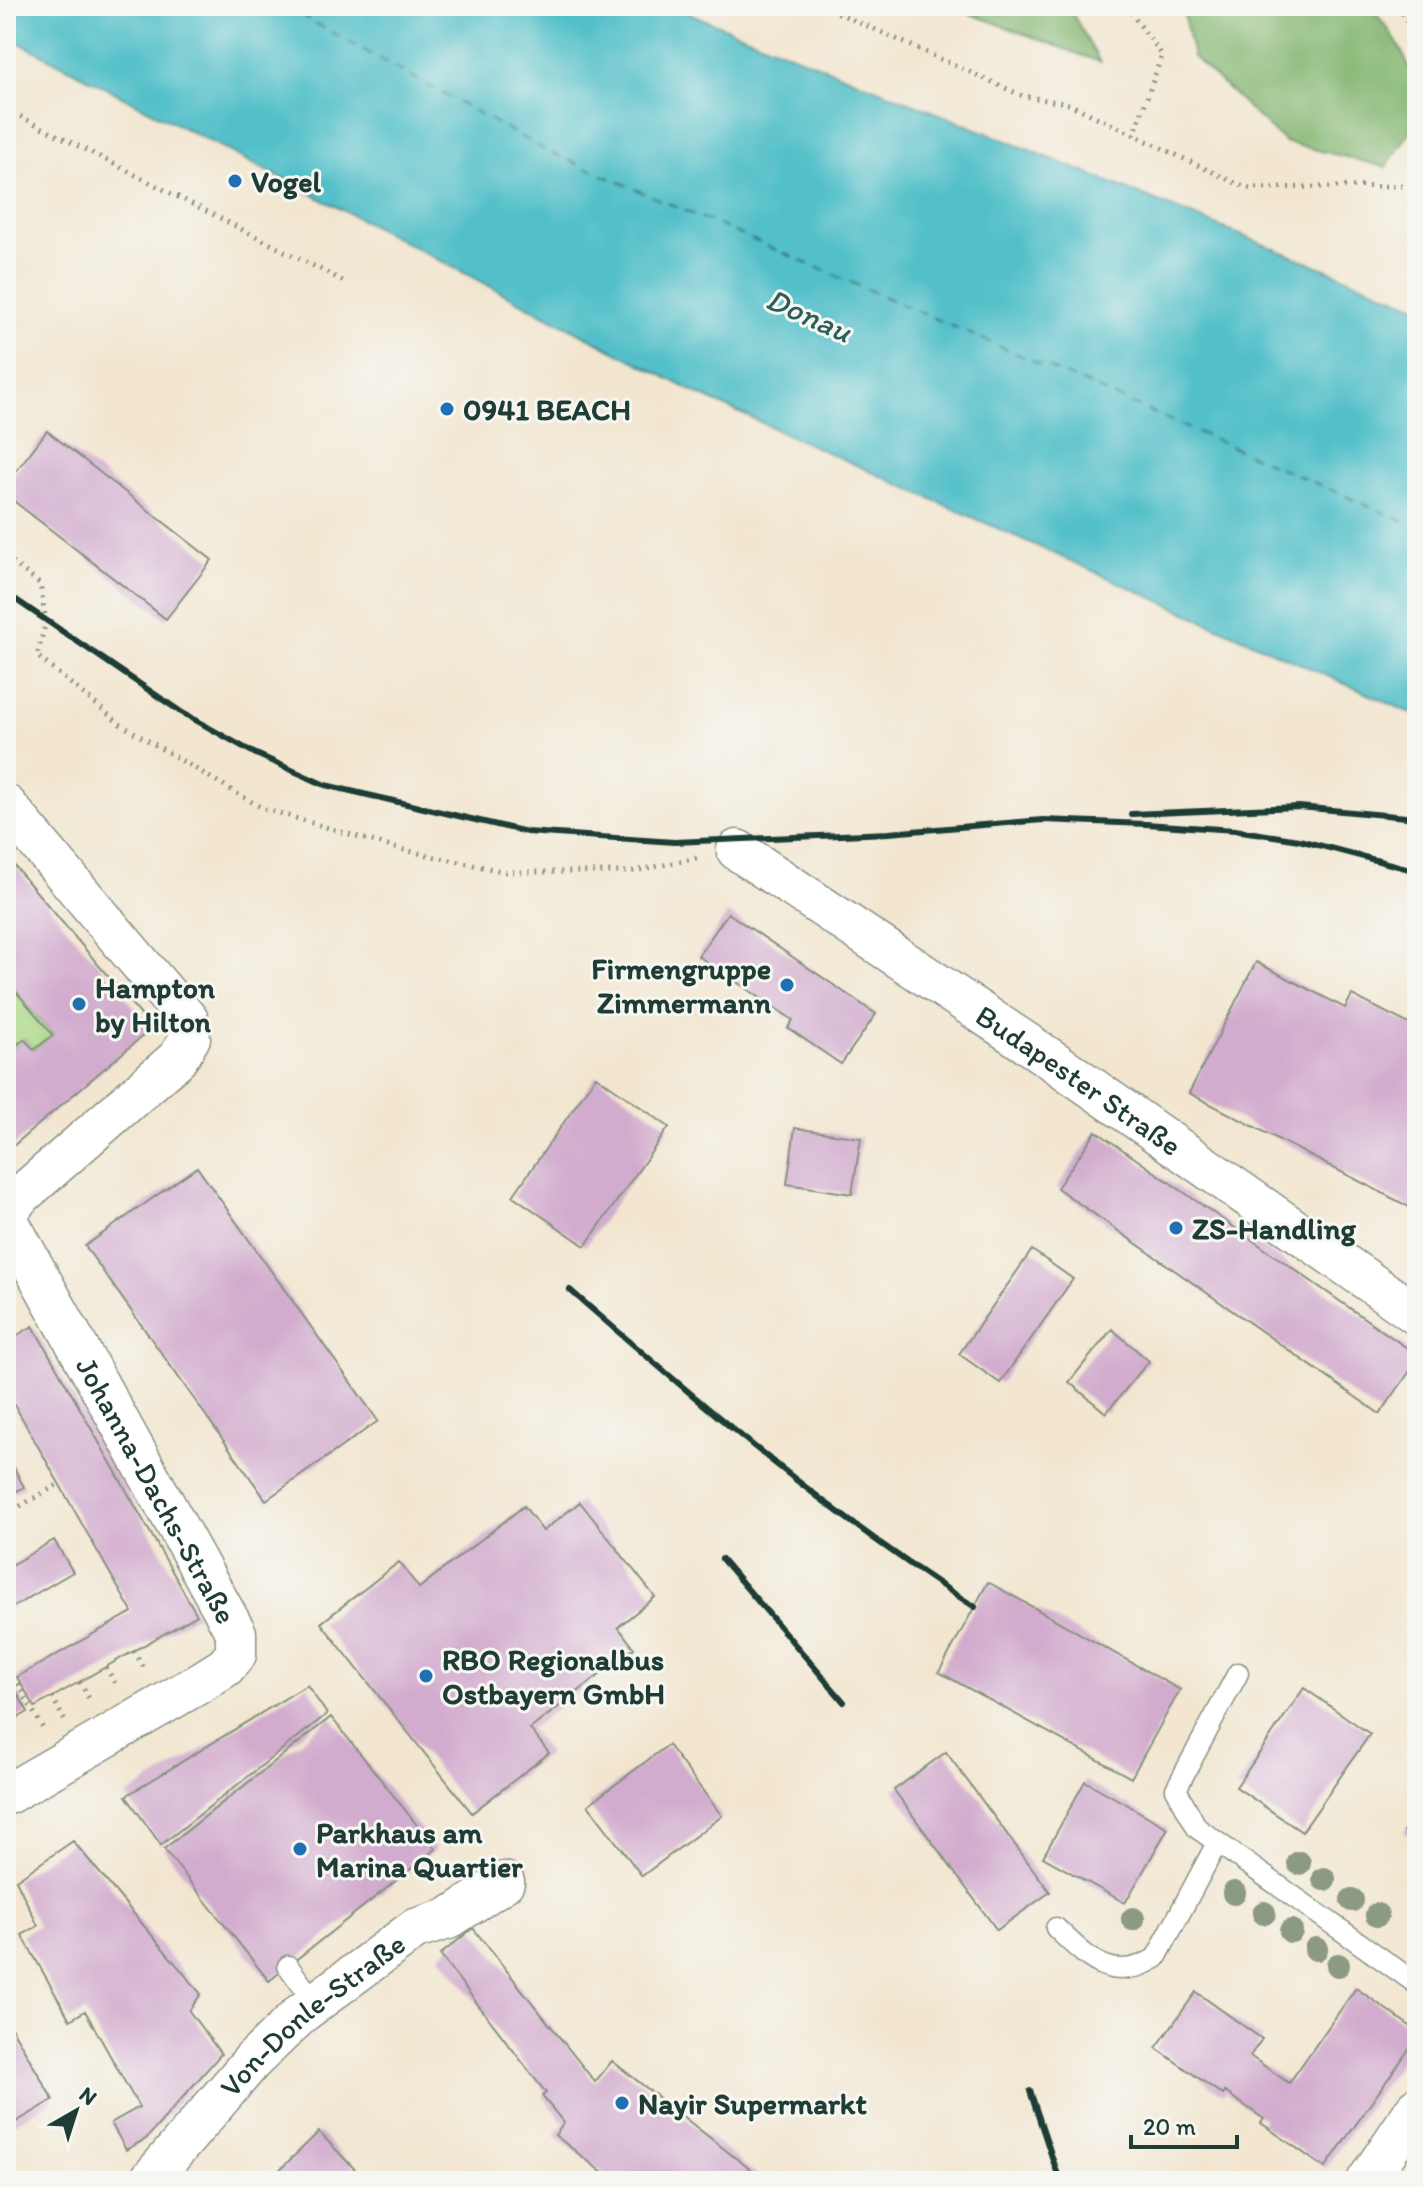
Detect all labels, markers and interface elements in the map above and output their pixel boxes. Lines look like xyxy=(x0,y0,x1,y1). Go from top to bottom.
place label: Vogel xyxy=(251,163,321,200)
marker: Vogel xyxy=(226,172,244,190)
water label: Donau xyxy=(761,280,859,351)
place label: 0941 BEACH xyxy=(463,391,631,428)
marker: 0941 BEACH xyxy=(438,400,456,418)
place label: Firmengruppe Zimmermann xyxy=(591,950,771,1021)
place label: Hampton by Hilton xyxy=(95,969,215,1040)
marker: Firmengruppe Zimmermann xyxy=(778,976,796,994)
marker: Hampton by Hilton xyxy=(70,995,88,1013)
street label: Budapester Straße xyxy=(969,996,1189,1163)
place label: ZS-Handling xyxy=(1192,1210,1356,1247)
marker: ZS-Handling xyxy=(1167,1219,1185,1237)
street label: Johanna-Dachs-Straße xyxy=(68,1350,246,1630)
place label: RBO Regionalbus Ostbayern GmbH xyxy=(442,1641,665,1712)
marker: RBO Regionalbus Ostbayern GmbH xyxy=(417,1667,435,1685)
place label: Parkhaus am Marina Quartier xyxy=(316,1814,523,1885)
marker: Parkhaus am Marina Quartier xyxy=(291,1840,309,1858)
street label: Von-Donle-Straße xyxy=(211,1924,412,2104)
north arrow xyxy=(36,2071,116,2151)
text: N xyxy=(74,2081,103,2111)
place label: Nayir Supermarkt xyxy=(638,2085,867,2122)
marker: Nayir Supermarkt xyxy=(613,2094,631,2112)
scale bar xyxy=(1131,2099,1237,2149)
text: 20 m xyxy=(1143,2112,1196,2141)

